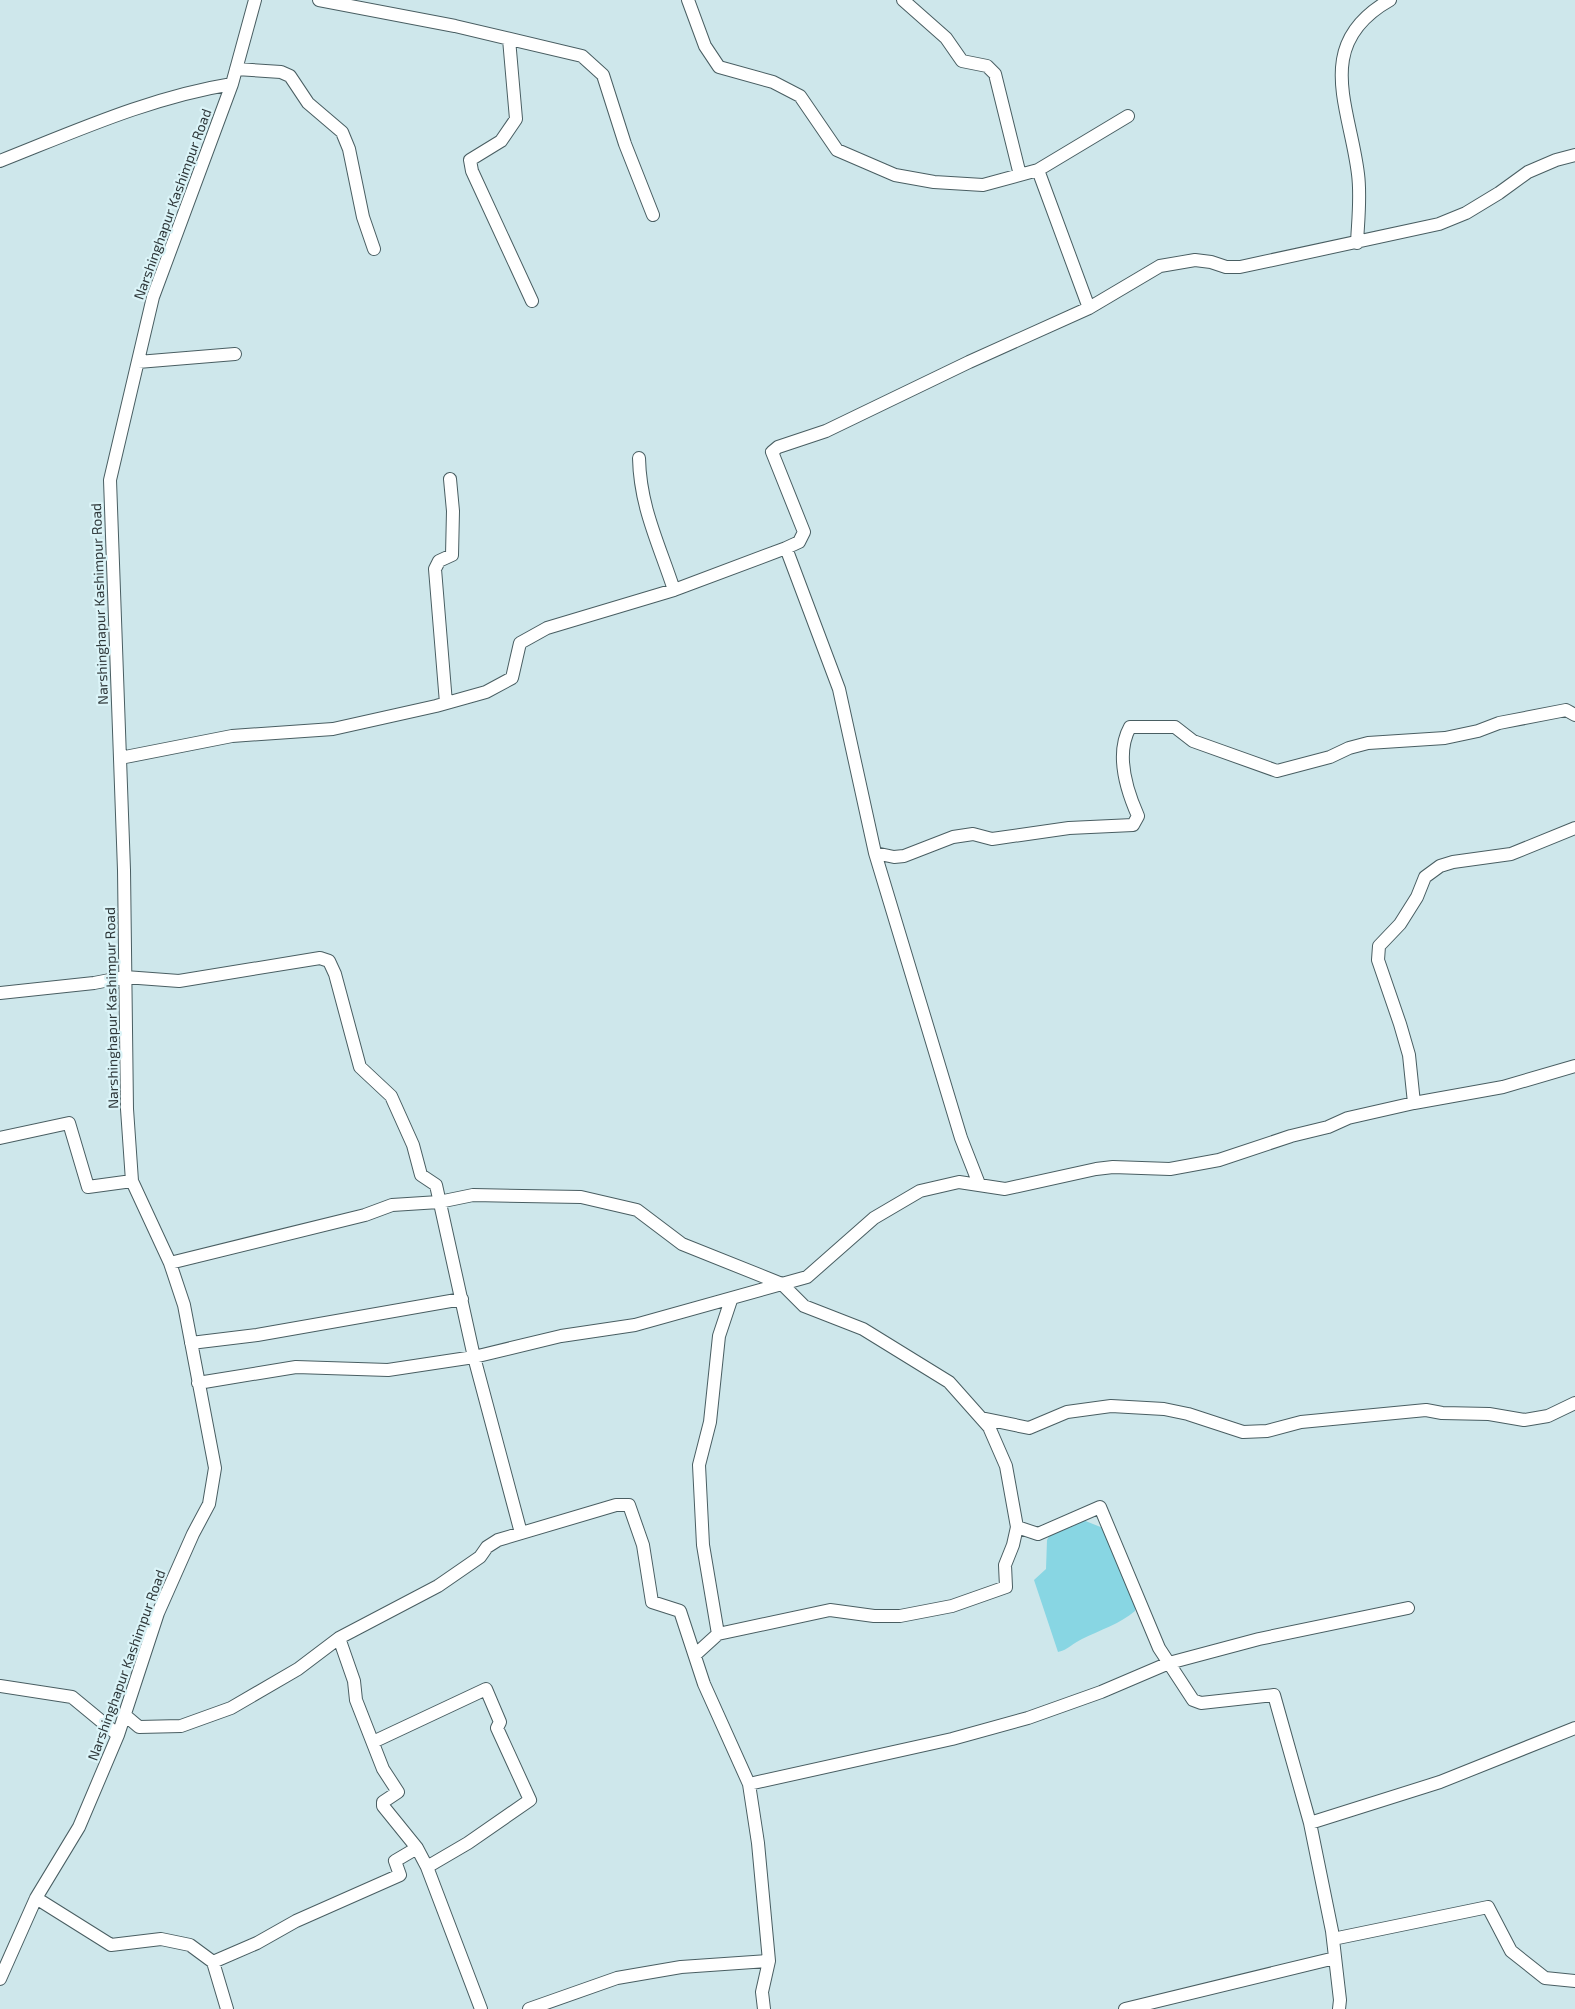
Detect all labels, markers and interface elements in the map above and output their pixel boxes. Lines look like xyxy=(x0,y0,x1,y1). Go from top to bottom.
street label: Narshinghapur Kashimpur Road xyxy=(129,106,215,302)
street label: Narshinghapur Kashimpur Road xyxy=(87,503,111,705)
street label: Narshinghapur Kashimpur Road xyxy=(101,907,121,1109)
street label: Narshinghapur Kashimpur Road xyxy=(83,1567,169,1763)

